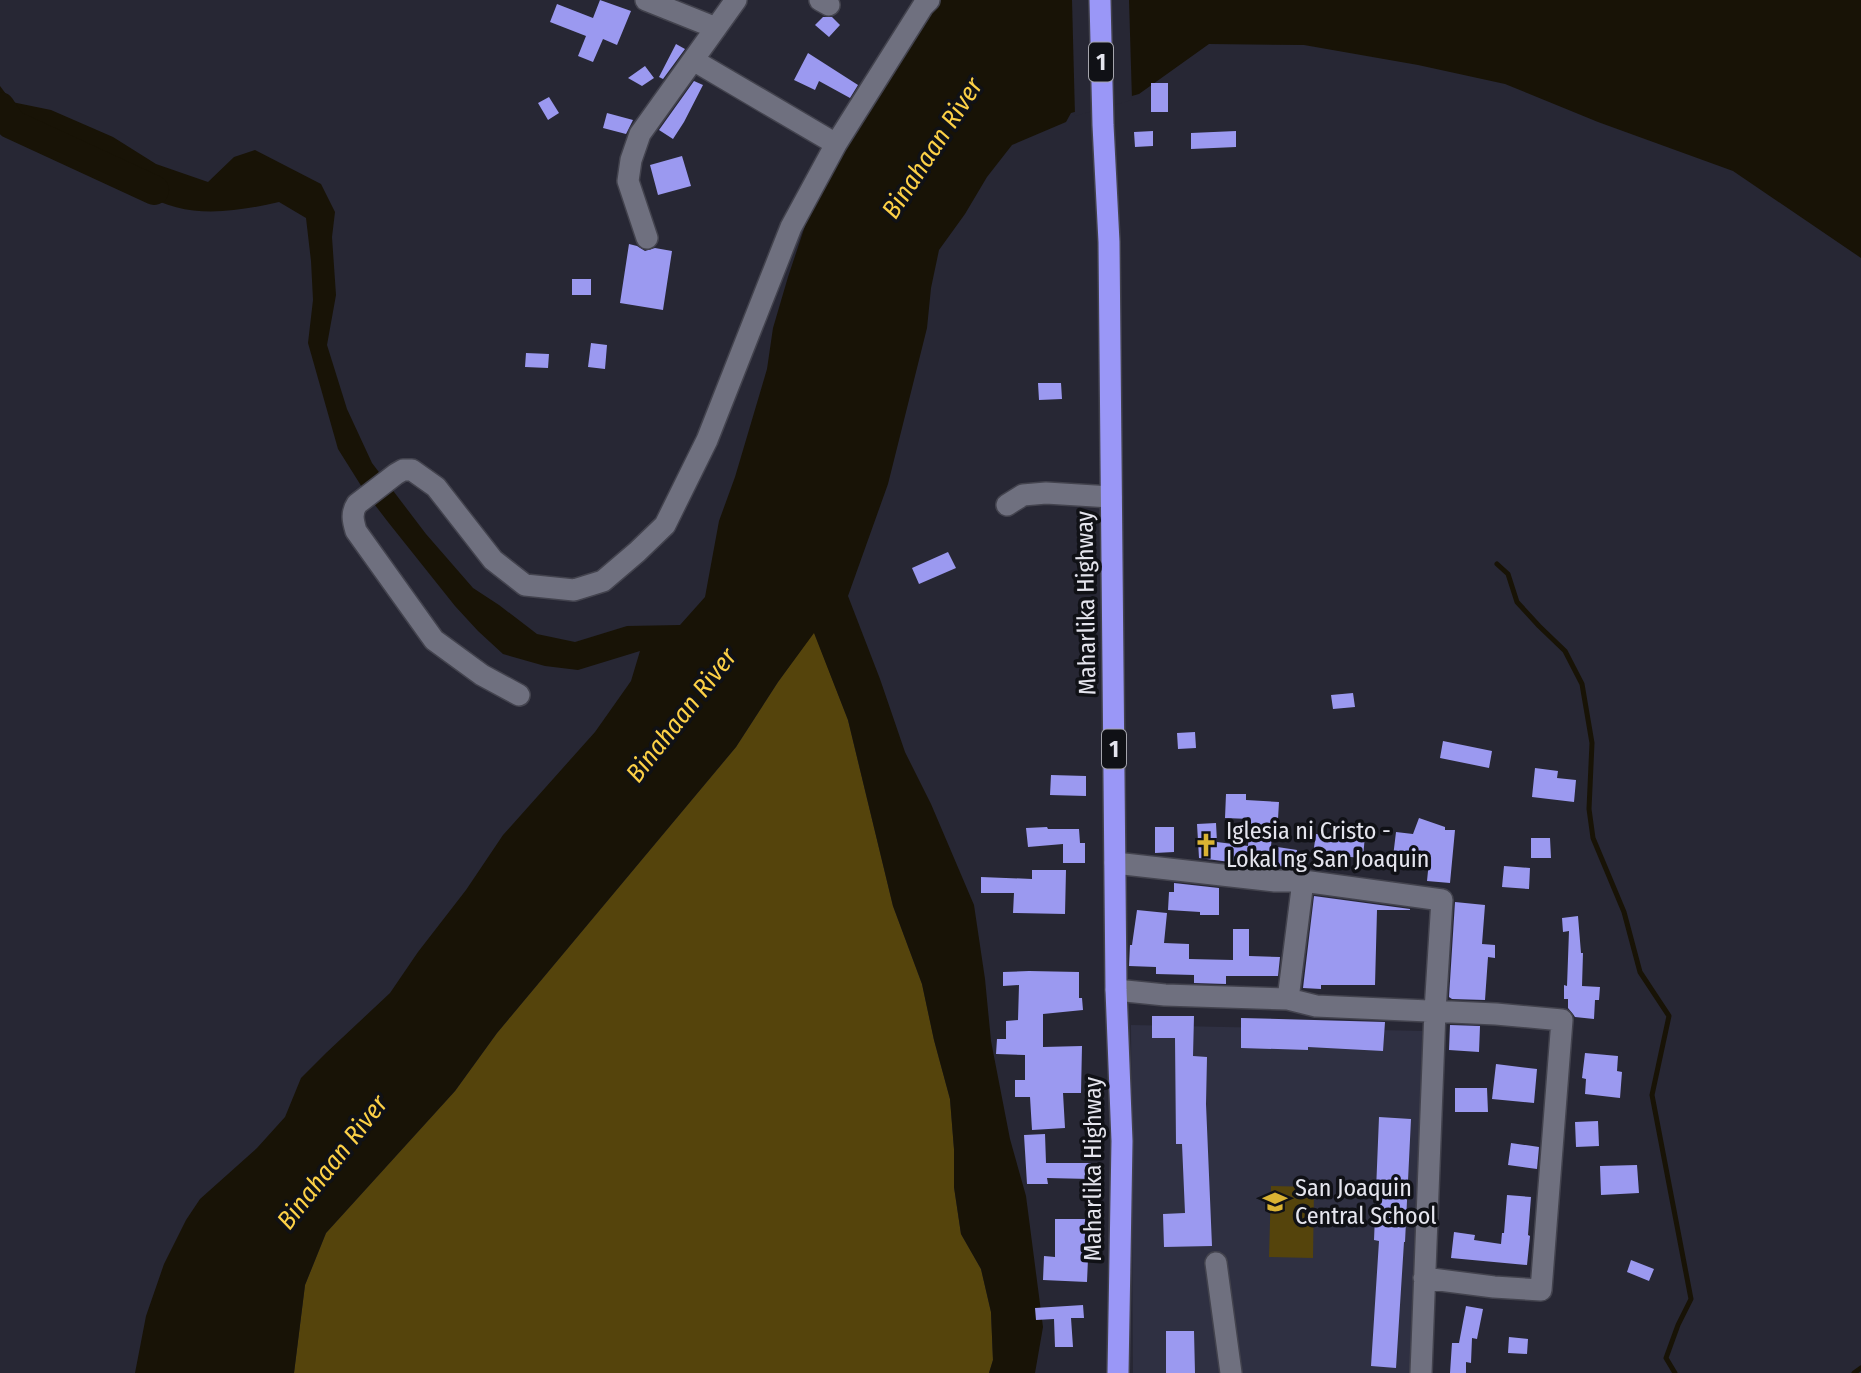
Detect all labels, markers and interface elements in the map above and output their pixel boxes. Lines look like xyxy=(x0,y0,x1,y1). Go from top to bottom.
road number: 1 xyxy=(1089,43,1113,82)
water label: Binahaan River xyxy=(875,71,990,224)
street label: Maharlika Highway xyxy=(1070,510,1102,695)
water label: Binahaan River xyxy=(619,641,744,788)
road number: 1 xyxy=(1102,730,1126,768)
place label: Iglesia ni Cristo - Lokal ng San Joaquin xyxy=(1226,817,1429,873)
church icon: Iglesia ni Cristo - Lokal ng San Joaquin xyxy=(1192,831,1220,859)
street label: Maharlika Highway xyxy=(1079,1077,1107,1261)
water label: Binahaan River xyxy=(270,1088,395,1235)
place label: San Joaquin Central School xyxy=(1295,1174,1437,1230)
school or university icon: San Joaquin Central School xyxy=(1261,1188,1289,1216)

